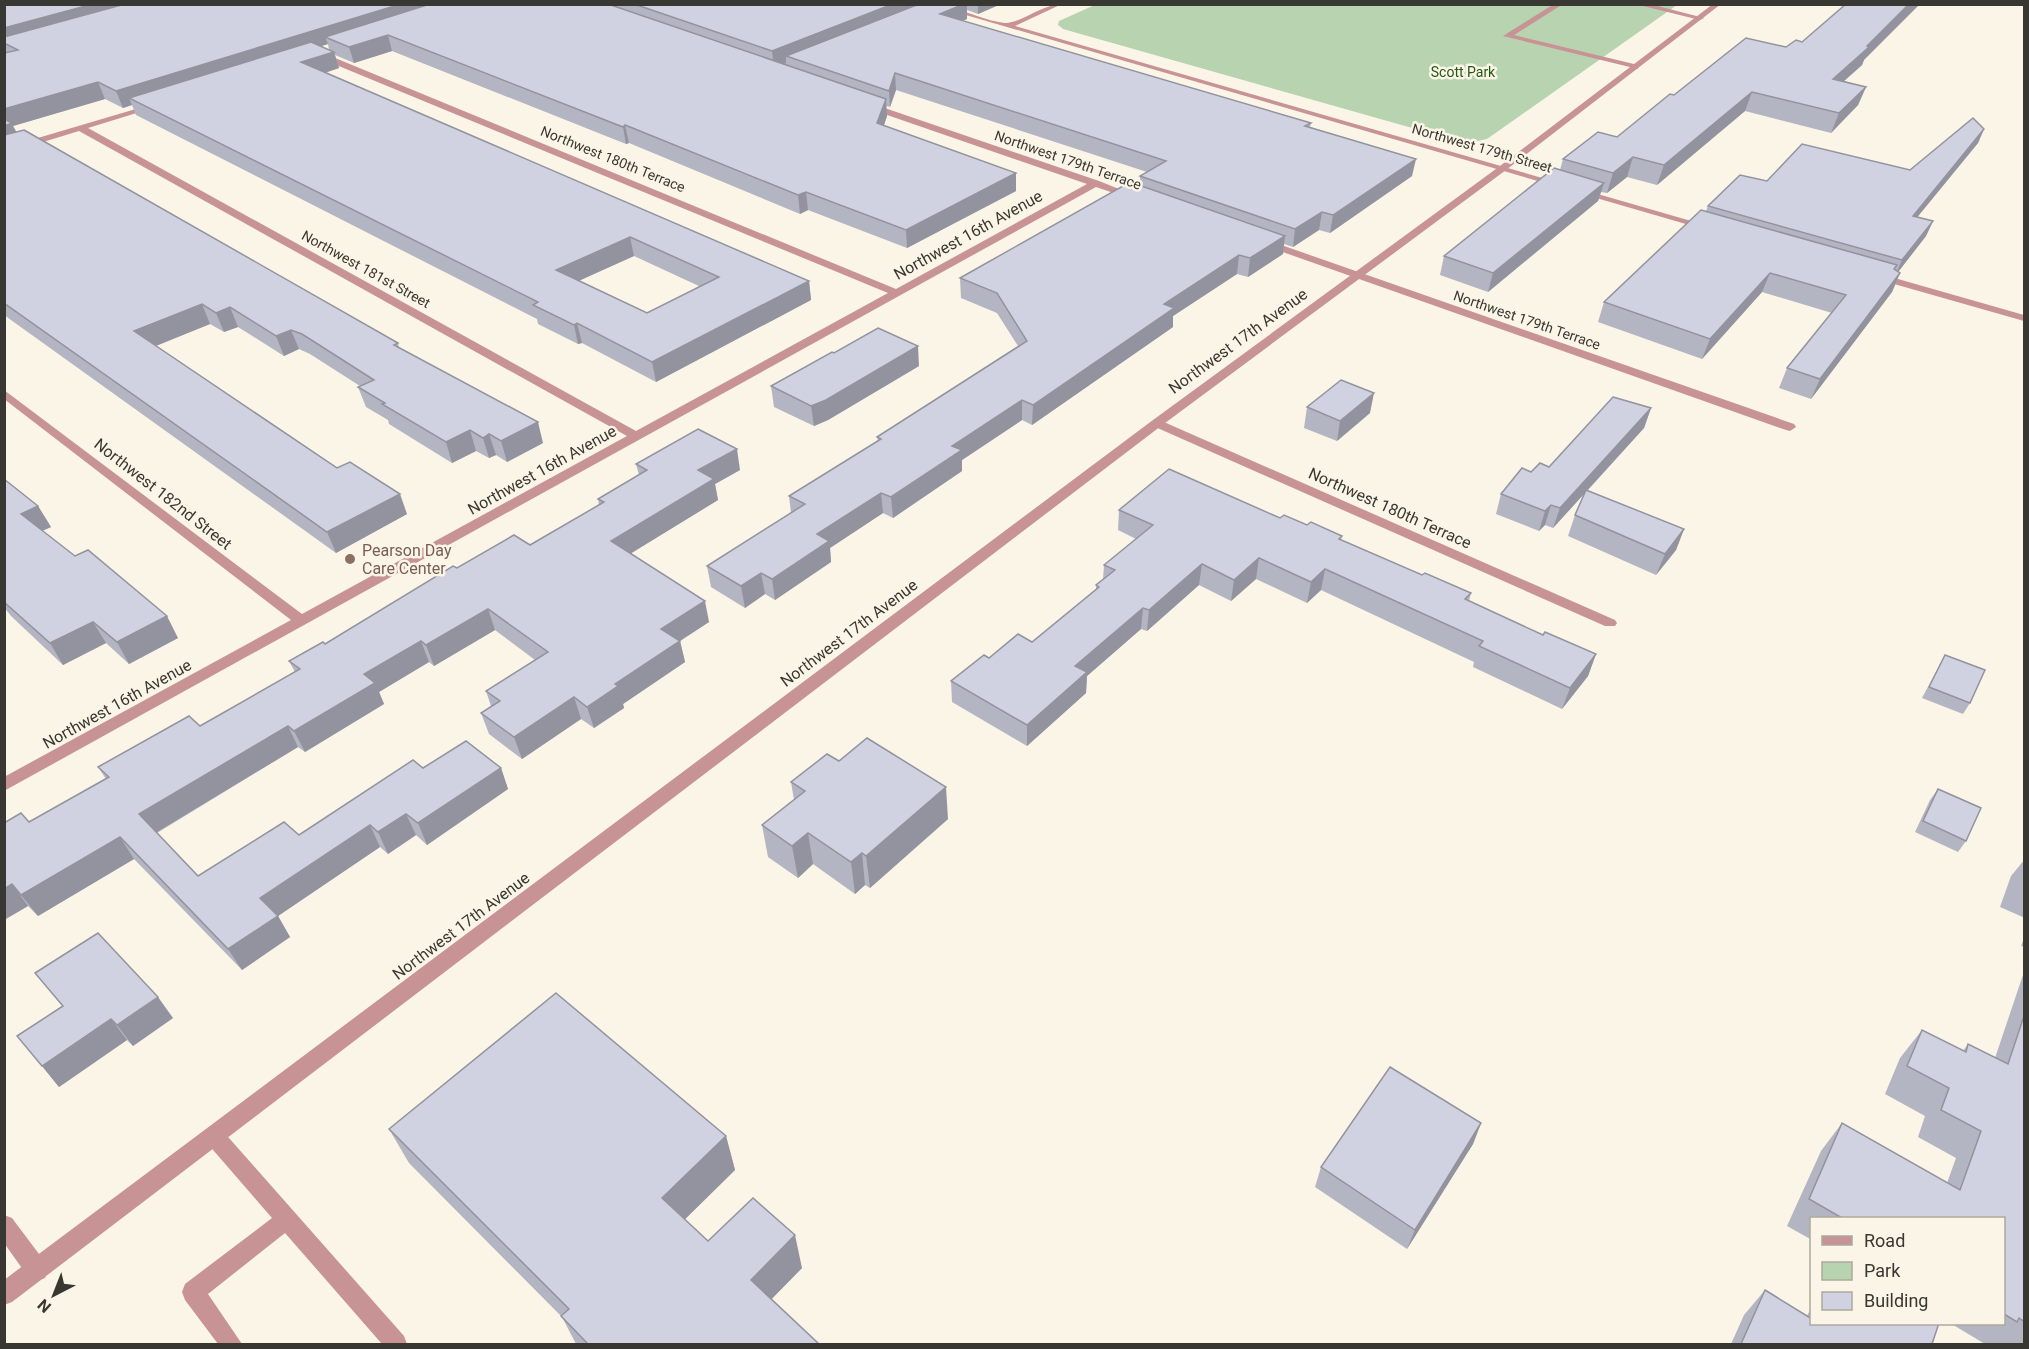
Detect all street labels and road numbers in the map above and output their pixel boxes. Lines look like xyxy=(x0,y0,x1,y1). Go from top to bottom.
street label: Northwest 179th Street xyxy=(1410,120,1554,176)
street label: Northwest 180th Terrace xyxy=(538,123,688,195)
street label: Northwest 179th Terrace xyxy=(992,127,1144,193)
street label: Northwest 16th Avenue xyxy=(891,186,1045,284)
street label: Northwest 181st Street xyxy=(299,227,433,311)
street label: Northwest 17th Avenue xyxy=(1165,284,1311,398)
street label: Northwest 179th Terrace xyxy=(1451,287,1603,353)
street label: Northwest 16th Avenue xyxy=(465,421,619,519)
street label: Northwest 182nd Street xyxy=(90,434,236,554)
street label: Northwest 180th Terrace xyxy=(1306,463,1474,553)
street label: Northwest 17th Avenue xyxy=(777,575,921,691)
street label: Northwest 16th Avenue xyxy=(40,655,194,753)
street label: Northwest 17th Avenue xyxy=(389,868,533,984)

